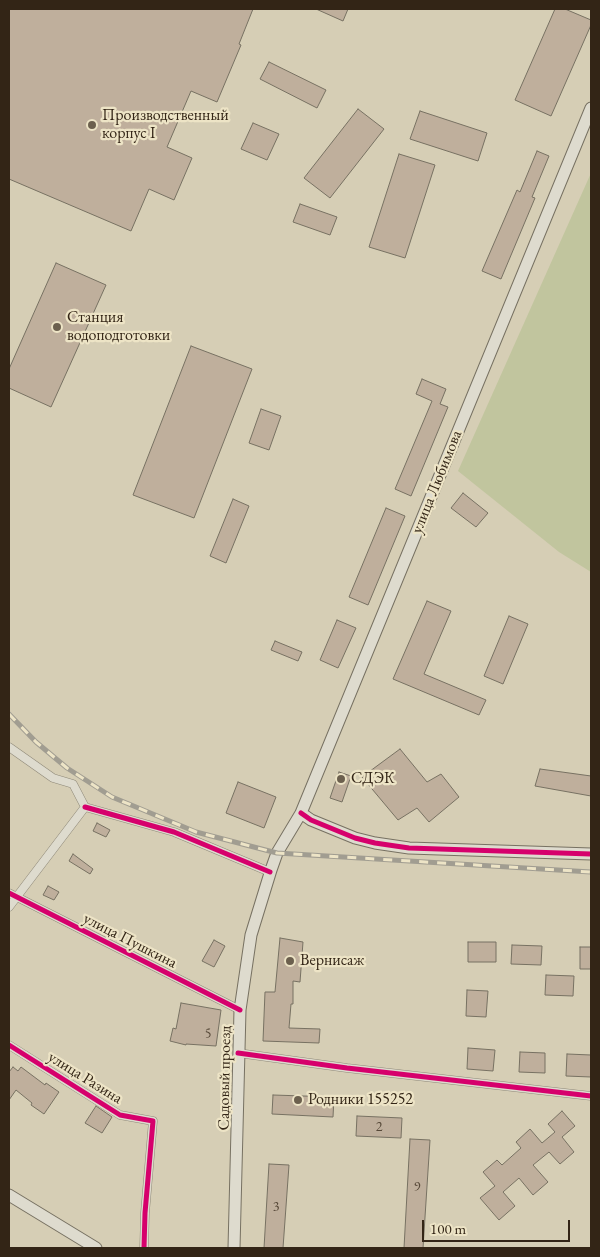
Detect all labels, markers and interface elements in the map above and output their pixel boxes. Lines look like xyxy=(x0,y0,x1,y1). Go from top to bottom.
place label: Производственный корпус I xyxy=(102,106,229,144)
marker: Производственный корпус I xyxy=(86,119,98,131)
place label: Станция водоподготовки xyxy=(67,308,170,346)
marker: Станция водоподготовки xyxy=(51,321,63,333)
street label: улица Любимова xyxy=(408,428,466,536)
place label: СДЭК xyxy=(351,769,395,789)
marker: СДЭК xyxy=(335,773,347,785)
street label: улица Пушкина xyxy=(80,909,180,973)
place label: Вернисаж xyxy=(300,951,364,971)
marker: Вернисаж xyxy=(284,955,296,967)
street label: Садовый проезд xyxy=(214,1025,236,1131)
house number: 5 xyxy=(205,1026,211,1042)
street label: улица Разина xyxy=(44,1048,126,1108)
place label: Родники 155252 xyxy=(308,1090,413,1110)
marker: Родники 155252 xyxy=(292,1094,304,1106)
house number: 2 xyxy=(376,1119,382,1135)
house number: 9 xyxy=(414,1179,420,1195)
house number: 3 xyxy=(273,1199,279,1215)
scale bar xyxy=(425,1210,572,1242)
text: 100 m xyxy=(430,1219,466,1238)

